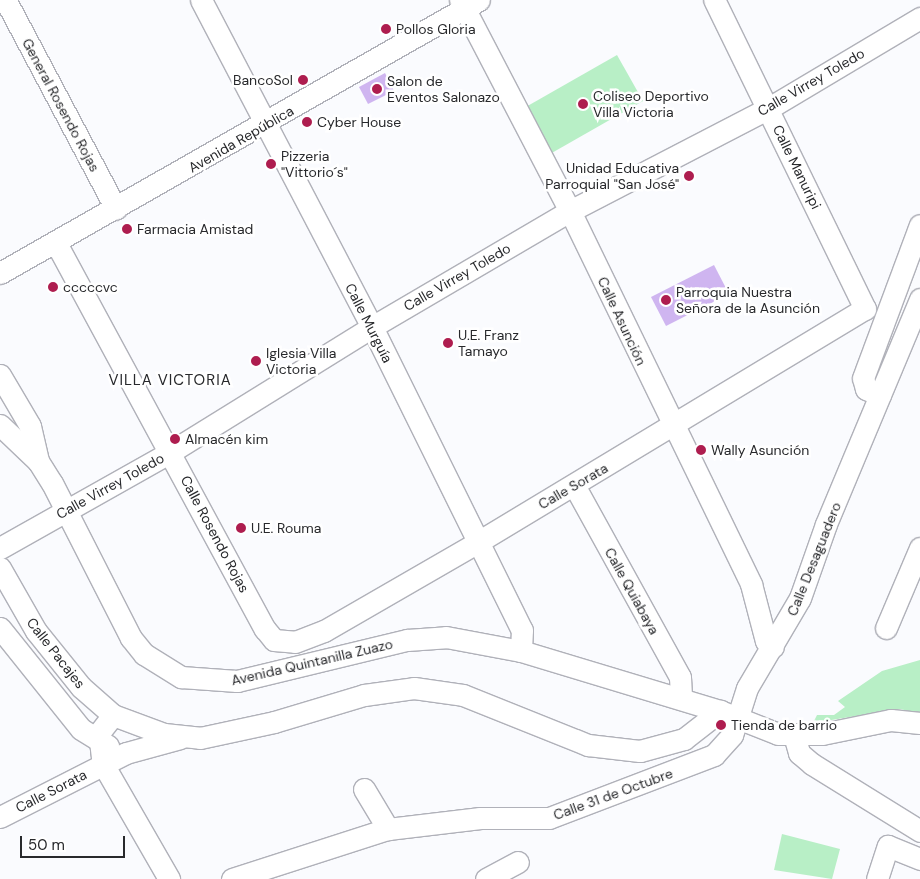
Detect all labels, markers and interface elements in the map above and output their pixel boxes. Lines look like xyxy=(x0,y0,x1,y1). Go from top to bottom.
place label: Pollos Gloria xyxy=(396,21,476,37)
marker: Pollos Gloria xyxy=(380,23,392,35)
street label: General Rosendo Rojas xyxy=(19,36,103,174)
street label: Calle Virrey Toledo xyxy=(755,45,867,119)
place label: BancoSol xyxy=(233,72,293,88)
place label: Salon de Eventos Salonazo xyxy=(387,73,500,105)
marker: BancoSol xyxy=(297,74,309,86)
marker: Salon de Eventos Salonazo xyxy=(371,83,383,95)
place label: Coliseo Deportivo Villa Victoria xyxy=(593,88,709,120)
marker: Coliseo Deportivo Villa Victoria xyxy=(577,98,589,110)
street label: Avenida República xyxy=(185,102,297,176)
place label: Cyber House xyxy=(317,114,401,130)
marker: Cyber House xyxy=(301,116,313,128)
street label: Calle Manuripi xyxy=(769,122,825,212)
place label: Pizzeria "Vittorio´s" xyxy=(281,148,348,180)
marker: Pizzeria "Vittorio´s" xyxy=(265,158,277,170)
place label: Unidad Educativa Parroquial "San José" xyxy=(545,160,679,192)
marker: Unidad Educativa Parroquial "San José" xyxy=(683,170,695,182)
place label: Farmacia Amistad xyxy=(137,221,253,237)
marker: Farmacia Amistad xyxy=(121,223,133,235)
street label: Calle Virrey Toledo xyxy=(401,240,513,314)
street label: Calle Asunción xyxy=(594,274,650,368)
place label: cccccvc xyxy=(63,279,118,295)
street label: Calle Murguía xyxy=(342,280,396,366)
marker: cccccvc xyxy=(47,281,59,293)
place label: Parroquia Nuestra Señora de la Asunción xyxy=(676,284,820,316)
marker: Parroquia Nuestra Señora de la Asunción xyxy=(660,294,672,306)
place label: U.E. Franz Tamayo xyxy=(458,327,519,360)
marker: U.E. Franz Tamayo xyxy=(442,337,454,349)
place label: Iglesia Villa Victoria xyxy=(266,345,336,378)
marker: Iglesia Villa Victoria xyxy=(250,355,262,367)
district label: VILLA VICTORIA xyxy=(107,372,233,390)
place label: Almacén kim xyxy=(185,431,268,447)
marker: Almacén kim xyxy=(169,433,181,445)
place label: Wally Asunción xyxy=(711,442,809,458)
marker: Wally Asunción xyxy=(695,444,707,456)
street label: Calle Virrey Toledo xyxy=(53,449,167,523)
street label: Calle Sorata xyxy=(535,459,611,513)
street label: Calle Rosendo Rojas xyxy=(177,473,253,595)
street label: Calle Desaguadero xyxy=(784,500,844,618)
place label: U.E. Rouma xyxy=(251,520,321,536)
marker: U.E. Rouma xyxy=(235,522,247,534)
street label: Calle Quiabaya xyxy=(601,545,663,637)
street label: Calle Pacajes xyxy=(23,614,89,692)
street label: Avenida Quintanilla Zuazo xyxy=(230,635,394,689)
place label: Tienda de barrio xyxy=(731,717,837,733)
marker: Tienda de barrio xyxy=(715,719,727,731)
street label: Calle 31 de Octubre xyxy=(551,765,675,823)
street label: Calle Sorata xyxy=(13,766,89,816)
scale bar xyxy=(22,826,128,858)
text: 50 m xyxy=(28,835,65,855)

